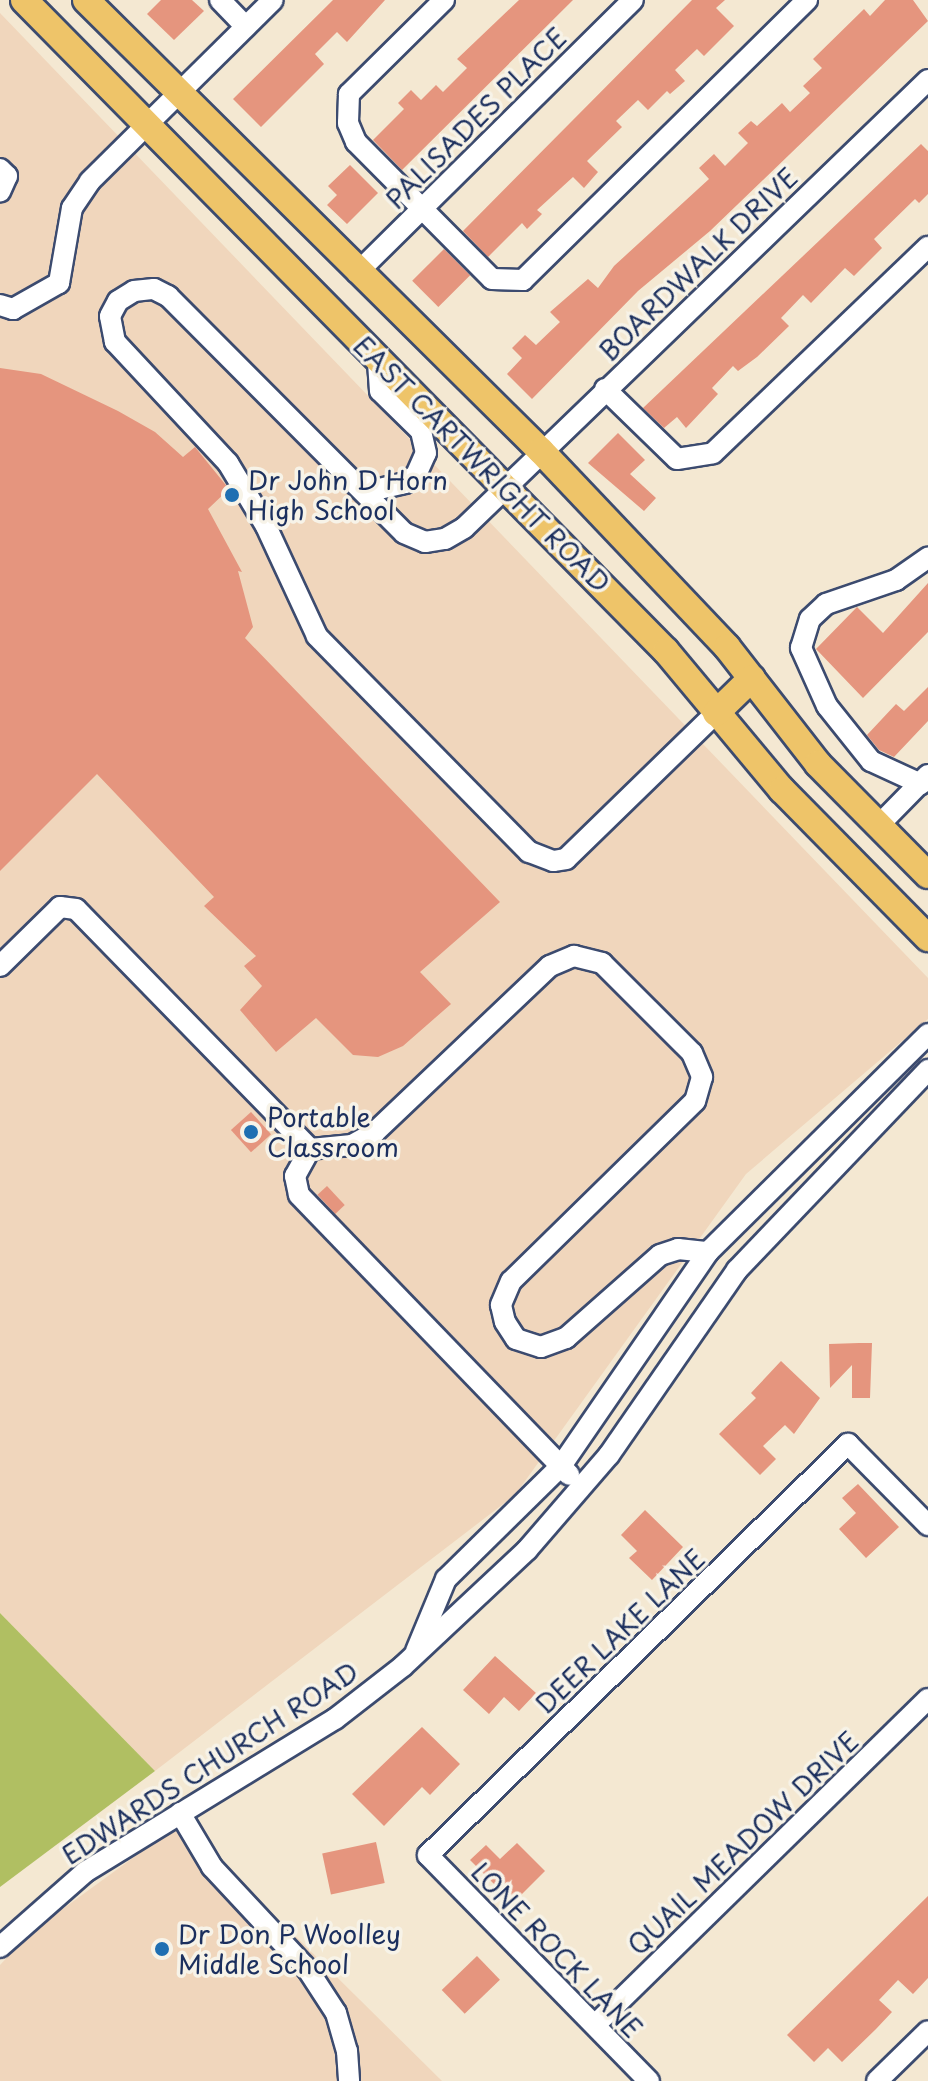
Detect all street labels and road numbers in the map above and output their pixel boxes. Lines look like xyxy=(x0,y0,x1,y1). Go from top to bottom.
street label: PALISADES PLACE xyxy=(379,21,573,215)
street label: BOARDWALK DRIVE xyxy=(593,162,803,366)
street label: EAST CARTWRIGHT ROAD xyxy=(347,329,617,599)
street label: DEER LAKE LANE xyxy=(527,1541,713,1721)
street label: EDWARDS CHURCH ROAD xyxy=(55,1655,365,1871)
street label: QUAIL MEADOW DRIVE xyxy=(621,1724,865,1962)
street label: LONE ROCK LANE xyxy=(465,1855,649,2045)

